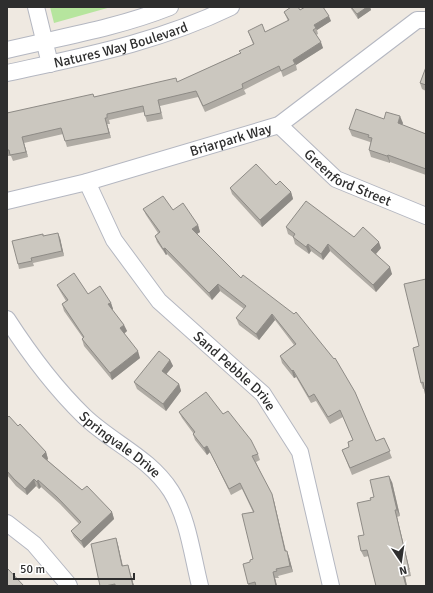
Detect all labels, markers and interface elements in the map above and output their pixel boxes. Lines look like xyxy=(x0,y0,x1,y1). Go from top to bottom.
street label: Natures Way Boulevard xyxy=(52,18,190,72)
street label: Briarpark Way xyxy=(188,120,274,160)
street label: Greenford Street xyxy=(301,146,394,210)
street label: Sand Pebble Drive xyxy=(190,328,279,414)
street label: Springvale Drive xyxy=(75,408,164,481)
north arrow xyxy=(381,541,421,581)
scale bar xyxy=(14,555,134,581)
text: 50 m xyxy=(20,562,45,577)
text: N xyxy=(398,563,408,577)

